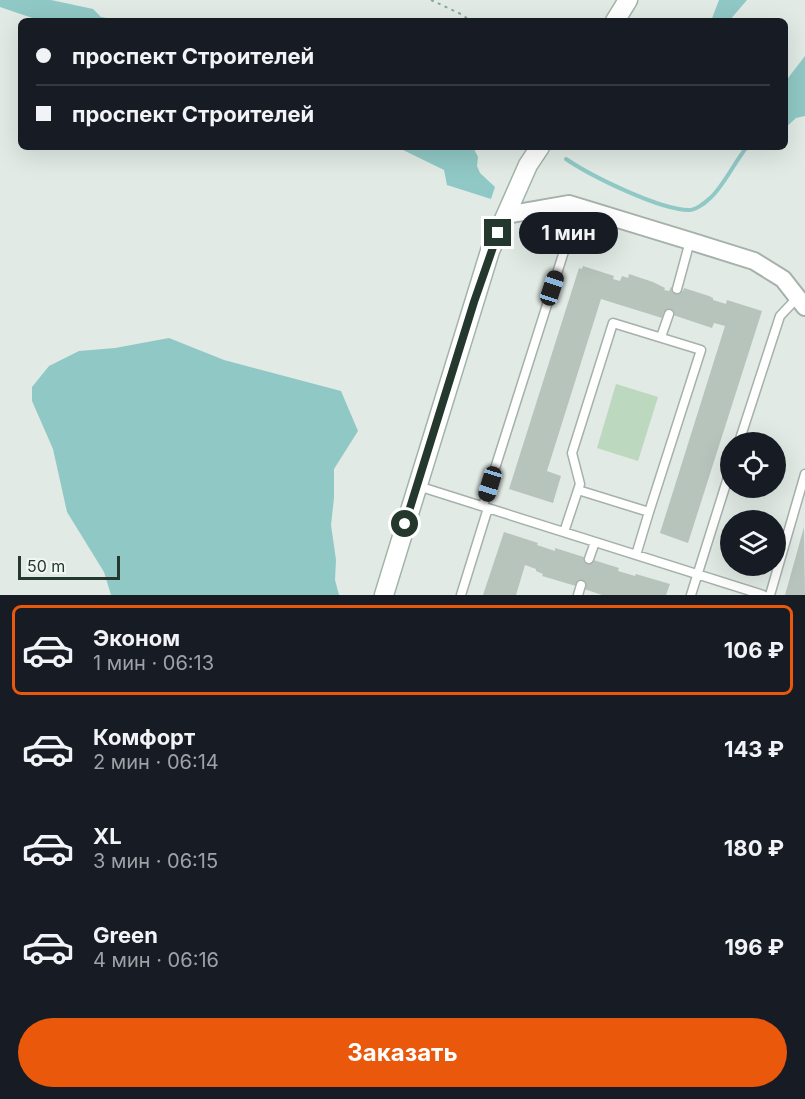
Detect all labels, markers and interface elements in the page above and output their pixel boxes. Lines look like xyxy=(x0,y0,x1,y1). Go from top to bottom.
text: проспект Строителей xyxy=(72,43,314,69)
text: проспект Строителей xyxy=(72,101,314,127)
callout: 1 мин xyxy=(519,212,618,254)
route end xyxy=(484,219,511,246)
text: 1 мин xyxy=(541,221,596,245)
car xyxy=(538,268,566,308)
map controls xyxy=(720,432,786,576)
button: locate xyxy=(720,432,786,498)
car xyxy=(476,464,504,504)
route start xyxy=(391,510,418,537)
button: layers xyxy=(720,510,786,576)
scale bar xyxy=(18,553,120,580)
text: 50 m xyxy=(27,556,65,576)
icon: car xyxy=(21,623,75,677)
text: Эконом xyxy=(93,625,180,651)
text: 106 ₽ xyxy=(724,637,784,663)
text: 1 мин · 06:13 xyxy=(93,651,214,675)
icon: car xyxy=(21,722,75,776)
text: Комфорт xyxy=(93,724,195,750)
text: 143 ₽ xyxy=(724,736,784,762)
text: 2 мин · 06:14 xyxy=(93,750,219,774)
icon: car xyxy=(21,821,75,875)
text: XL xyxy=(93,823,122,849)
text: 180 ₽ xyxy=(724,835,784,861)
text: 3 мин · 06:15 xyxy=(93,849,218,873)
icon: car xyxy=(21,920,75,974)
text: Green xyxy=(93,922,158,948)
text: 196 ₽ xyxy=(724,934,784,960)
text: 4 мин · 06:16 xyxy=(93,948,219,972)
button: Заказать xyxy=(18,1018,787,1087)

